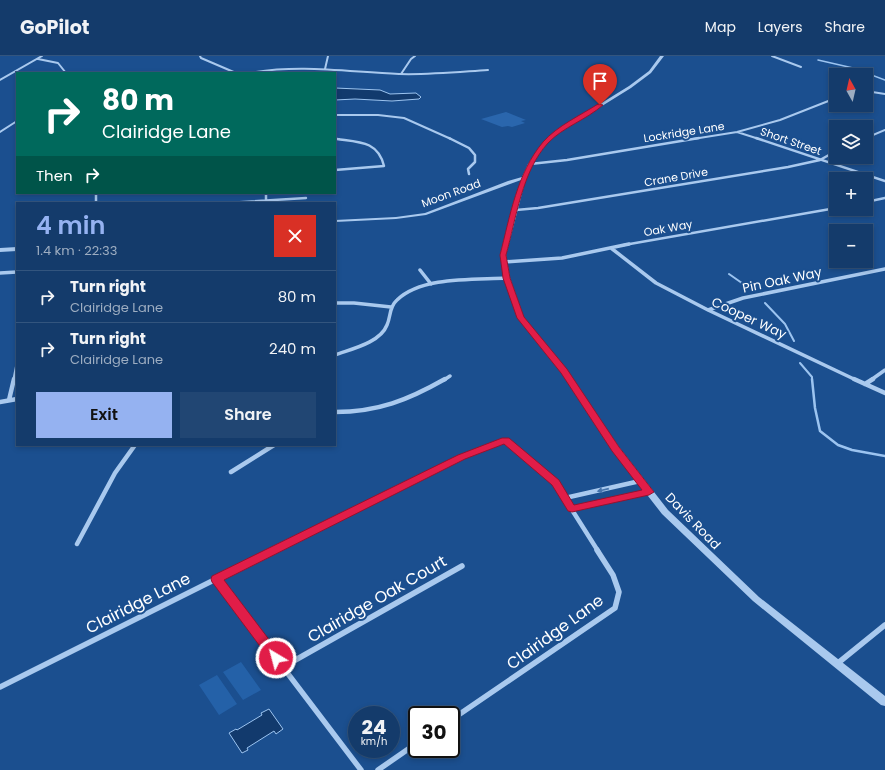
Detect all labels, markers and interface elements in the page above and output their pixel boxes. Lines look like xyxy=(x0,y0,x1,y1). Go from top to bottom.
text: GoPilot xyxy=(20,14,89,41)
text: Map xyxy=(705,17,736,37)
text: Layers xyxy=(758,17,802,37)
text: Share xyxy=(824,17,865,37)
pin xyxy=(583,64,617,105)
north arrow xyxy=(829,68,873,112)
map controls xyxy=(829,68,873,268)
icon: arrive xyxy=(589,70,611,92)
text: 80 m xyxy=(102,81,174,120)
icon: right xyxy=(36,88,88,140)
street label: Lockridge Lane xyxy=(642,118,726,146)
text: Clairidge Lane xyxy=(102,119,231,144)
button: layers xyxy=(829,120,873,164)
street label: Short Street xyxy=(758,123,824,159)
street label: Crane Drive xyxy=(643,163,709,190)
icon: right xyxy=(81,164,103,186)
text: Then xyxy=(36,165,73,186)
button: + xyxy=(829,172,873,216)
street label: Moon Road xyxy=(419,175,483,211)
text: 4 min xyxy=(36,209,105,242)
button: close xyxy=(274,215,316,257)
street label: Oak Way xyxy=(642,216,694,240)
button: − xyxy=(829,224,873,268)
text: 1.4 km · 22:33 xyxy=(36,241,117,260)
street label: Pin Oak Way xyxy=(741,262,824,298)
text: Turn right xyxy=(70,276,146,297)
icon: right xyxy=(36,286,58,308)
text: 80 m xyxy=(278,286,316,307)
street label: Cooper Way xyxy=(708,292,790,344)
text: Clairidge Lane xyxy=(70,298,163,317)
text: Turn right xyxy=(70,328,146,349)
icon: right xyxy=(36,338,58,360)
text: 240 m xyxy=(269,338,316,359)
text: Clairidge Lane xyxy=(70,350,163,369)
button: Exit xyxy=(36,392,172,438)
button: Share xyxy=(180,392,316,438)
one-way arrow xyxy=(597,487,609,493)
street label: Davis Road xyxy=(661,488,725,554)
street label: Clairidge Oak Court xyxy=(303,550,451,648)
street label: Clairidge Lane xyxy=(82,567,194,639)
street label: Clairidge Lane xyxy=(502,589,608,675)
position arrow xyxy=(255,637,297,679)
speed limit sign: 30 xyxy=(408,706,460,758)
text: 24 xyxy=(362,713,386,741)
text: km/h xyxy=(361,734,387,749)

